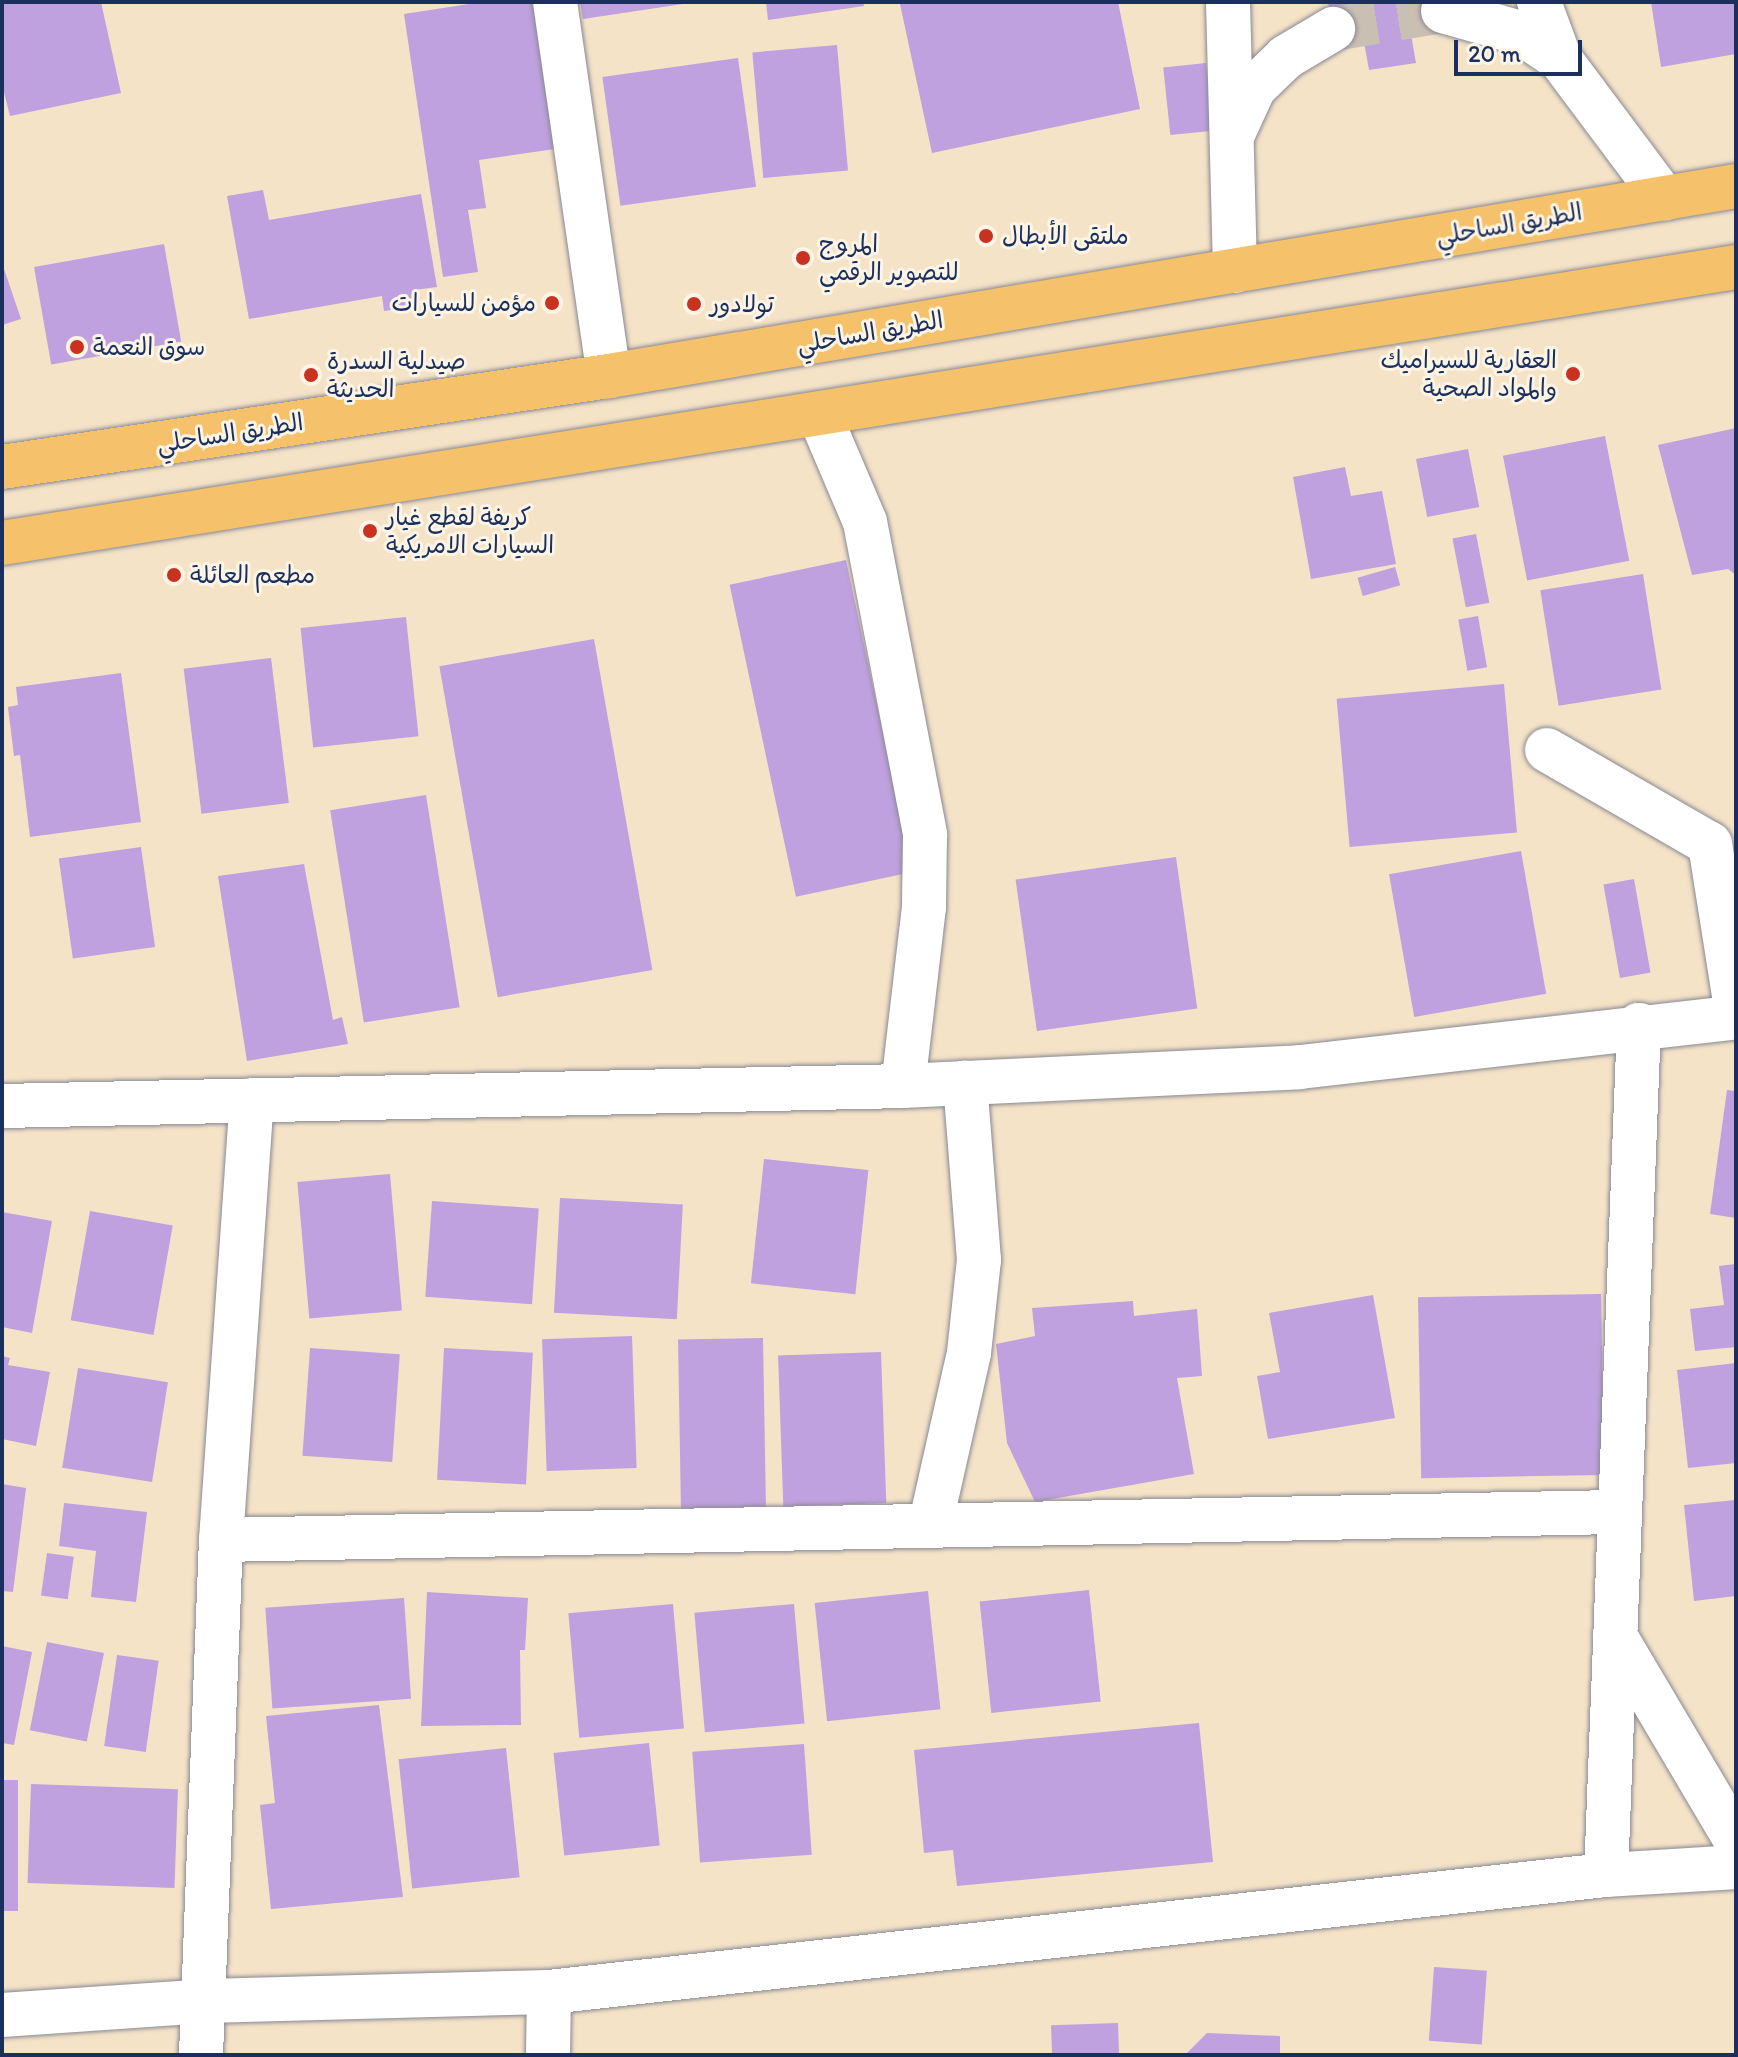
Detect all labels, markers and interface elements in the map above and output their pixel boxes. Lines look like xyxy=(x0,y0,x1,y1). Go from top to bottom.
scale bar xyxy=(1458,24,1586,74)
text: 20 m xyxy=(1468,39,1521,68)
street label: الطريق الساحلي xyxy=(1434,197,1584,251)
place label: ملتقى الأبطال xyxy=(1002,222,1129,250)
marker: ملتقى الأبطال xyxy=(977,227,995,245)
place label: المروج للتصوير الرقمي xyxy=(819,230,959,286)
marker: المروج للتصوير الرقمي xyxy=(794,249,812,267)
place label: مؤمن للسيارات xyxy=(391,289,536,317)
place label: تولادور xyxy=(710,290,774,318)
marker: مؤمن للسيارات xyxy=(543,294,561,312)
marker: تولادور xyxy=(685,295,703,313)
street label: الطريق الساحلي xyxy=(795,305,945,359)
place label: سوق النعمة xyxy=(93,333,205,361)
marker: سوق النعمة xyxy=(68,338,86,356)
place label: العقارية للسيراميك والمواد الصحية xyxy=(1380,346,1557,402)
place label: صيدلية السدرة الحديثة xyxy=(327,347,466,403)
marker: العقارية للسيراميك والمواد الصحية xyxy=(1564,365,1582,383)
marker: صيدلية السدرة الحديثة xyxy=(302,366,320,384)
street label: الطريق الساحلي xyxy=(155,407,305,459)
place label: كريفة لقطع غيار السيارات الامريكية xyxy=(386,503,554,559)
marker: كريفة لقطع غيار السيارات الامريكية xyxy=(361,522,379,540)
place label: مطعم العائلة xyxy=(190,561,315,589)
marker: مطعم العائلة xyxy=(165,566,183,584)

